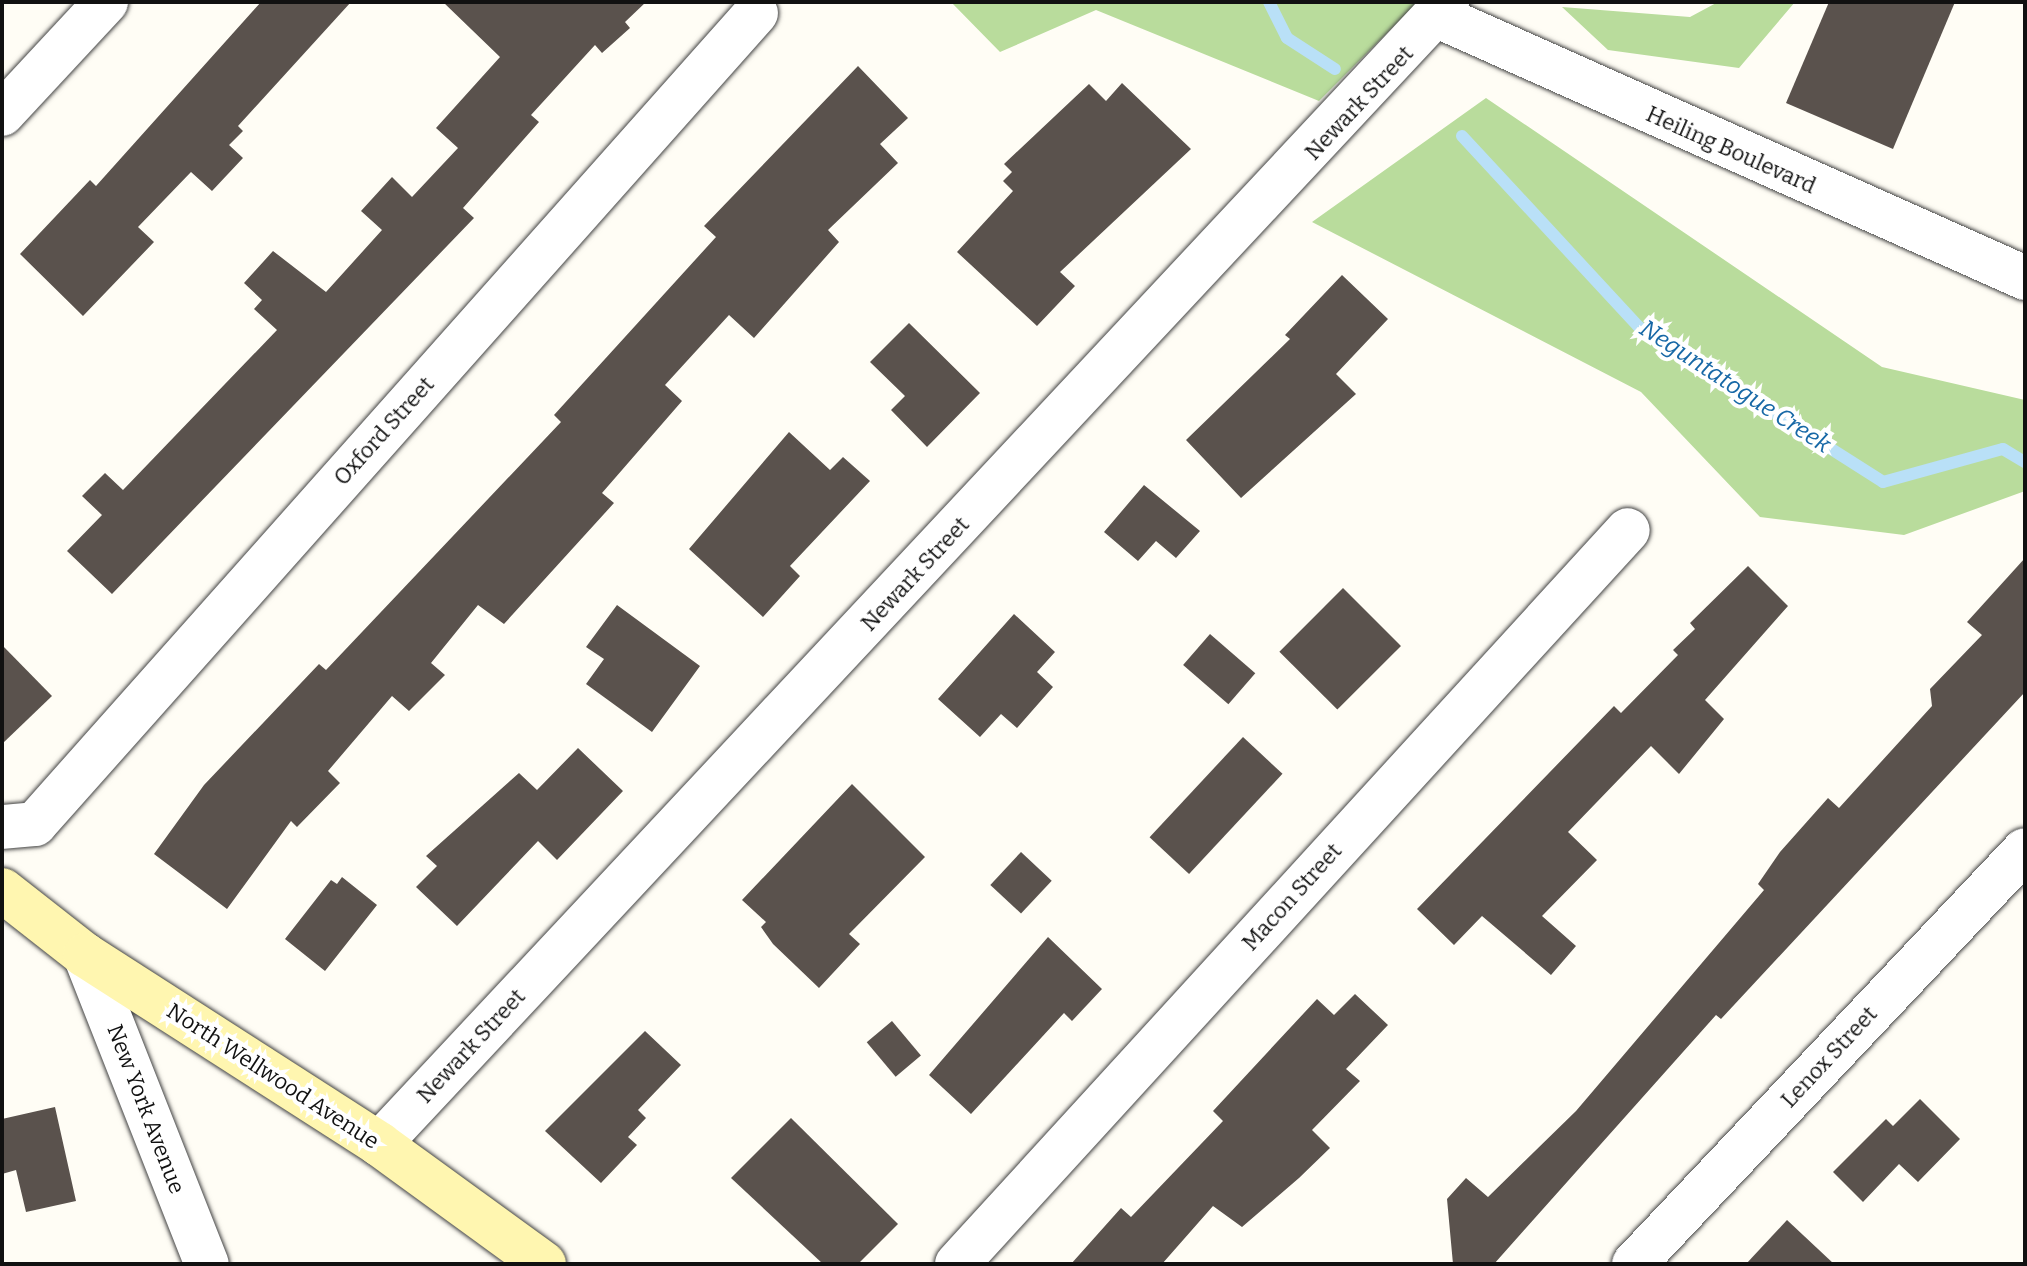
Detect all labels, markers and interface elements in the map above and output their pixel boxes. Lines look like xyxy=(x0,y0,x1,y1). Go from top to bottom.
street label: Newark Street xyxy=(1300,41,1418,165)
street label: Heiling Boulevard xyxy=(1642,101,1820,199)
water label: Neguntatogue Creek xyxy=(1634,314,1836,460)
street label: Oxford Street xyxy=(329,371,439,491)
street label: Newark Street xyxy=(856,512,974,636)
street label: Macon Street xyxy=(1237,838,1347,956)
street label: Newark Street xyxy=(412,984,530,1108)
street label: North Wellwood Avenue xyxy=(162,997,384,1155)
street label: Lenox Street xyxy=(1776,1001,1882,1113)
street label: New York Avenue xyxy=(102,1021,190,1197)

